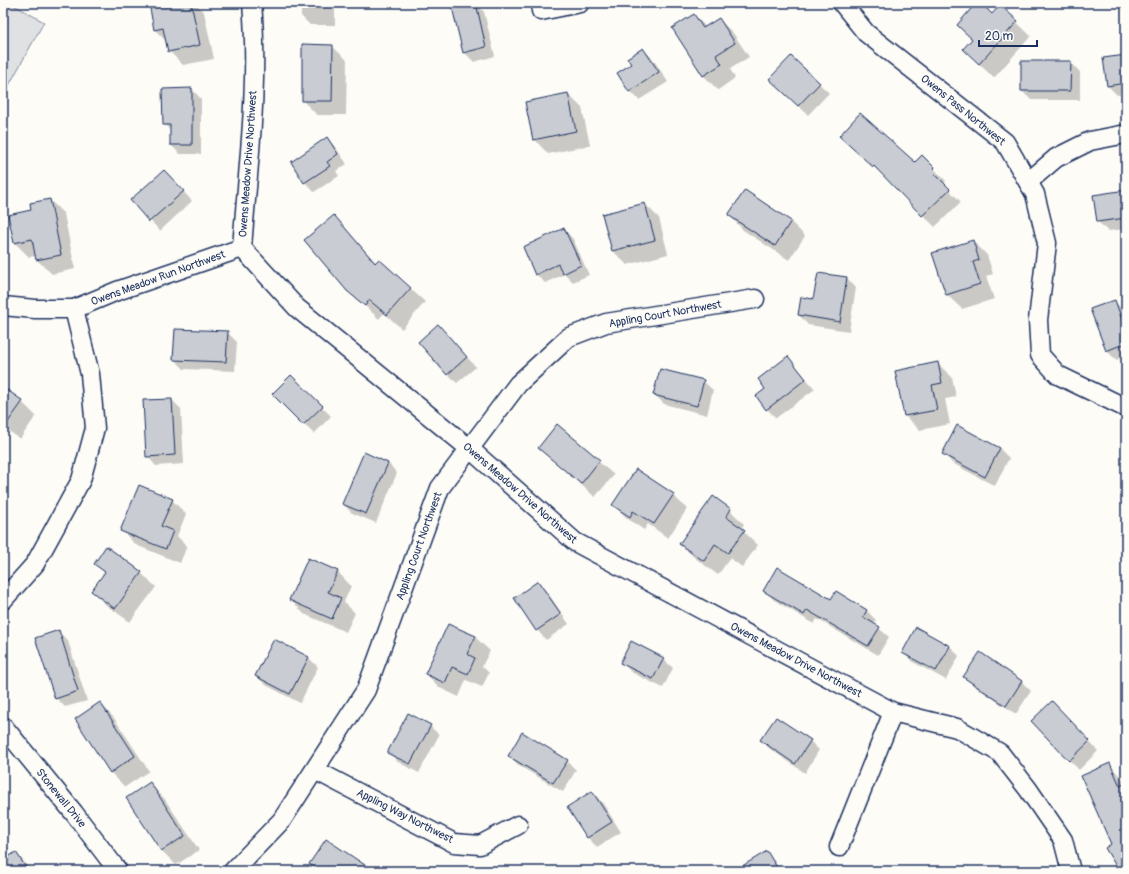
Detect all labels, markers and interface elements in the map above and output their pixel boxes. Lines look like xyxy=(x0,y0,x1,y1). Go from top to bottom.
scale bar xyxy=(979,22,1037,48)
text: 20 m xyxy=(985,29,1014,44)
street label: Owens Pass Northwest xyxy=(918,72,1008,148)
street label: Owens Meadow Drive Northwest xyxy=(236,90,260,238)
street label: Owens Meadow Run Northwest xyxy=(89,247,227,308)
street label: Appling Court Northwest xyxy=(608,298,723,330)
street label: Owens Meadow Drive Northwest xyxy=(460,440,580,547)
street label: Appling Court Northwest xyxy=(393,490,445,602)
street label: Owens Meadow Drive Northwest xyxy=(728,620,864,701)
street label: Stonewall Drive xyxy=(33,766,89,830)
street label: Appling Way Northwest xyxy=(354,786,456,846)

